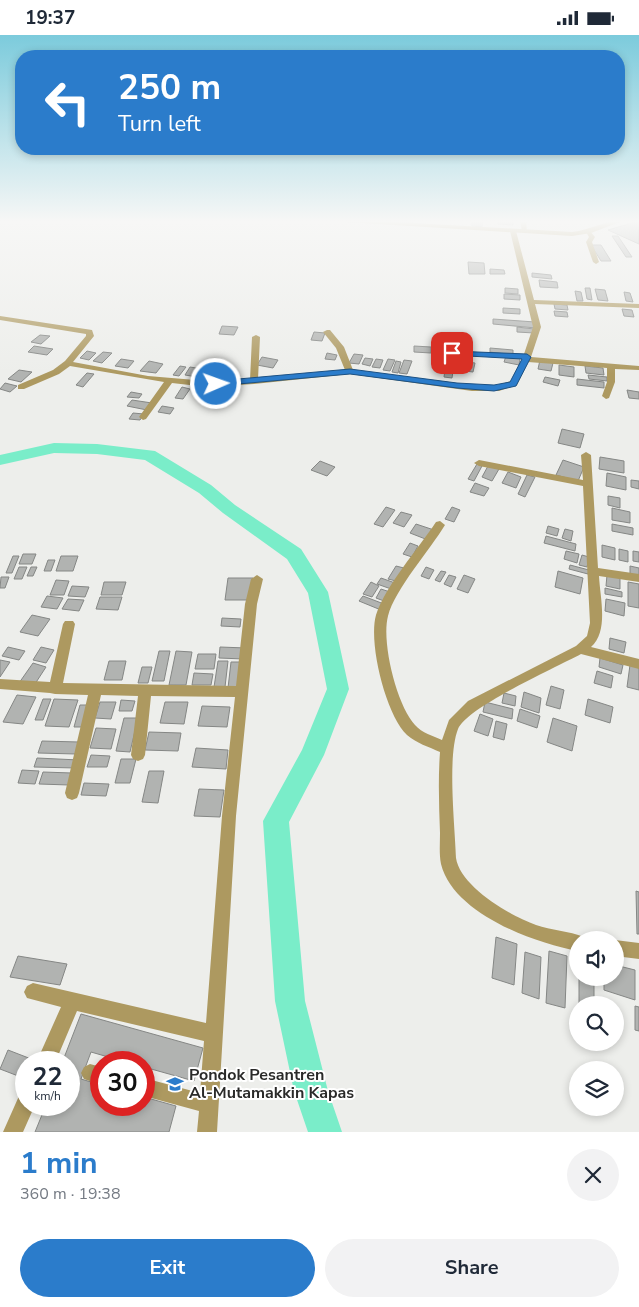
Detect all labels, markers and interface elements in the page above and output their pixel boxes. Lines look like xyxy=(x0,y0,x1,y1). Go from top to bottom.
text: 19:37 xyxy=(25,5,75,31)
text: 250 m xyxy=(118,64,221,111)
icon: left xyxy=(35,70,100,135)
text: Turn left xyxy=(118,109,201,139)
pin xyxy=(431,332,473,374)
icon: arrive xyxy=(438,339,466,367)
position arrow xyxy=(189,357,241,409)
map controls xyxy=(569,931,624,1116)
button: sound xyxy=(569,931,624,986)
button: search xyxy=(569,996,624,1051)
speed limit sign: 30 xyxy=(90,1051,155,1116)
text: 22 xyxy=(32,1060,63,1094)
button: layers xyxy=(569,1061,624,1116)
place label: Pondok Pesantren Al-Mutamakkin Kapas xyxy=(189,1064,354,1104)
school or university icon: Pondok Pesantren Al-Mutamakkin Kapas xyxy=(165,1074,185,1094)
text: km/h xyxy=(34,1088,61,1104)
text: 1 min xyxy=(20,1143,98,1184)
button: close xyxy=(567,1149,619,1201)
text: 360 m · 19:38 xyxy=(20,1183,121,1205)
button: Exit xyxy=(20,1239,315,1297)
button: Share xyxy=(325,1239,619,1297)

